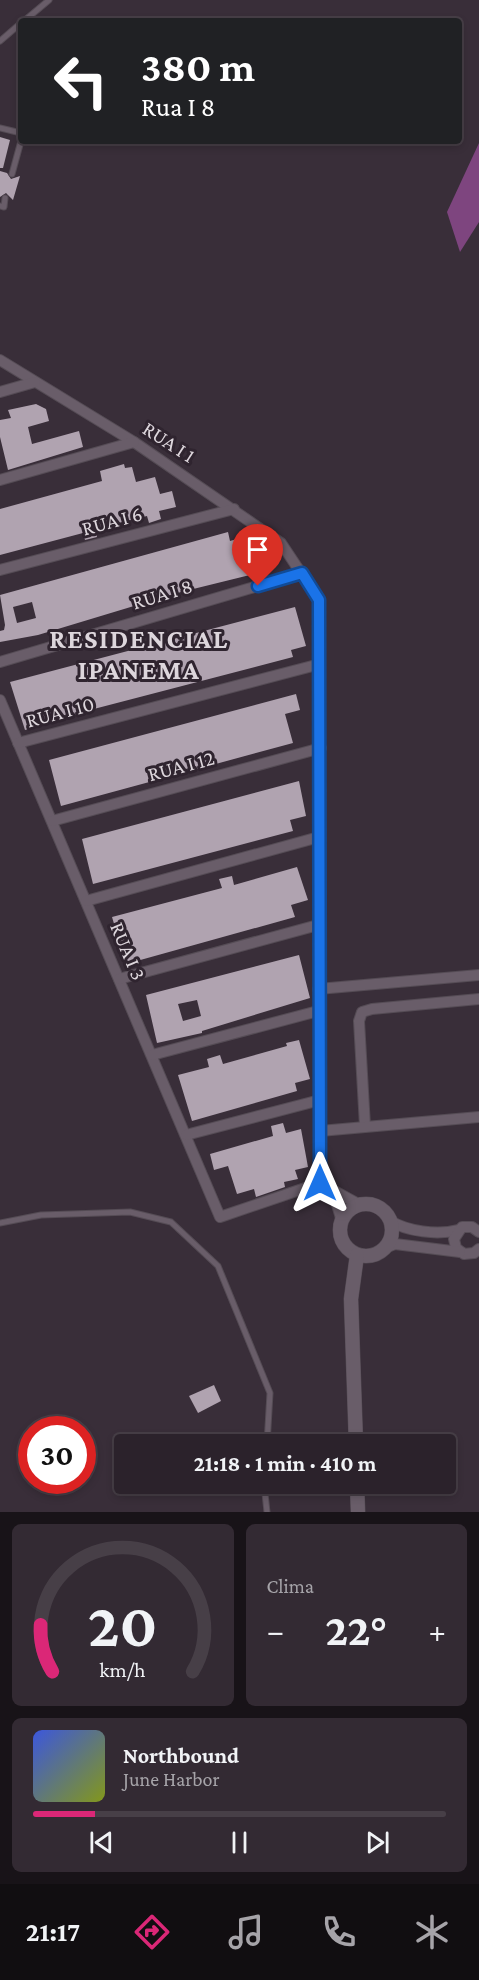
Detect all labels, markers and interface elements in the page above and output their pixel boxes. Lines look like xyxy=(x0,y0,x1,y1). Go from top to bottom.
icon: left xyxy=(42,42,120,120)
text: 380 m xyxy=(141,43,255,90)
text: Rua I 8 xyxy=(141,92,215,122)
street label: RUA I 1 xyxy=(138,416,200,468)
street label: RUA I 6 xyxy=(79,501,145,541)
pin xyxy=(232,524,283,586)
icon: arrive xyxy=(241,533,274,566)
street label: RUA I 8 xyxy=(129,573,195,615)
district label: RESIDENCIAL IPANEMA xyxy=(49,624,229,685)
street label: RUA I 10 xyxy=(23,691,97,733)
street label: RUA I 12 xyxy=(145,746,217,786)
street label: RUA I 3 xyxy=(105,918,151,984)
position arrow xyxy=(288,1151,352,1215)
speed limit sign: 30 xyxy=(18,1416,96,1494)
text: 21:18 · 1 min · 410 m xyxy=(194,1451,376,1476)
text: Clima xyxy=(267,1575,314,1597)
text: 20 xyxy=(88,1590,158,1659)
text: 22° xyxy=(325,1605,387,1655)
text: − xyxy=(267,1612,284,1649)
text: + xyxy=(429,1612,446,1649)
text: km/h xyxy=(100,1658,146,1682)
text: Northbound xyxy=(123,1743,239,1768)
text: June Harbor xyxy=(123,1768,220,1790)
icon: previous xyxy=(85,1826,118,1859)
icon: pause xyxy=(223,1826,256,1859)
icon: next xyxy=(361,1826,394,1859)
icon: directions xyxy=(131,1911,173,1953)
icon: music xyxy=(225,1911,267,1953)
icon: phone xyxy=(318,1911,360,1953)
icon: climate xyxy=(411,1911,453,1953)
text: 21:17 xyxy=(26,1917,80,1947)

